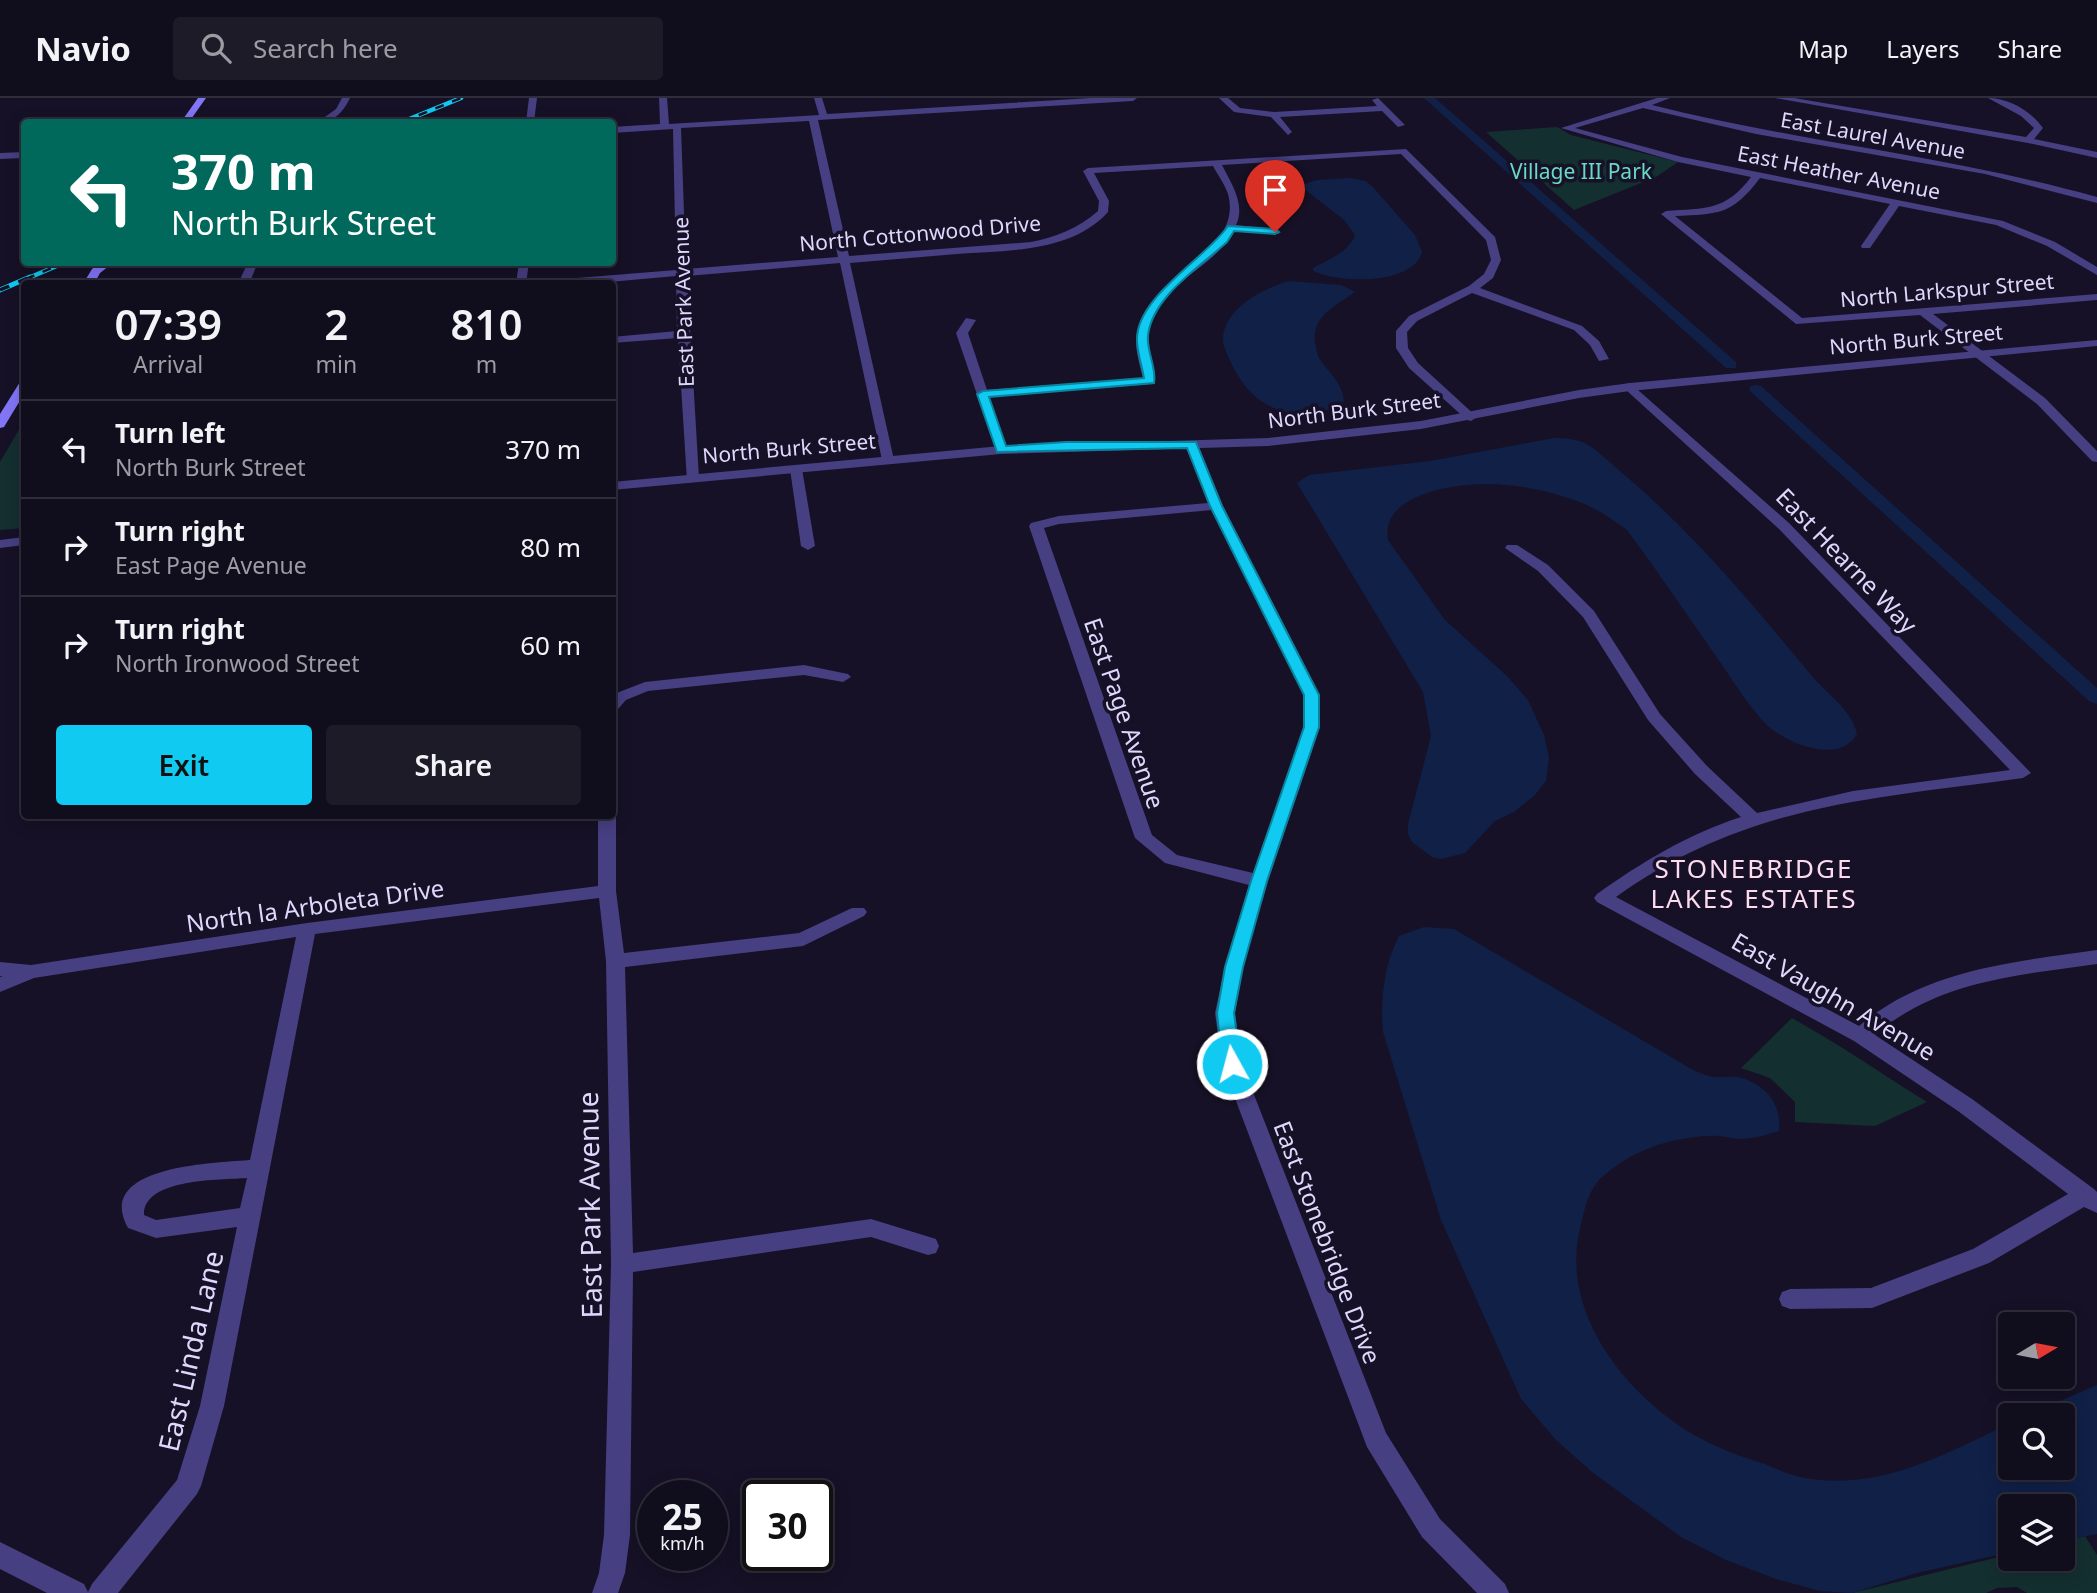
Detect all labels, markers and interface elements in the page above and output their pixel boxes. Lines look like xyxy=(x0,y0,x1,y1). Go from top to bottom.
search box xyxy=(173,17,663,80)
text: Navio xyxy=(35,26,131,71)
icon: search xyxy=(197,29,235,67)
text: Search here xyxy=(253,30,398,66)
text: Map xyxy=(1798,32,1848,65)
text: Layers xyxy=(1886,32,1960,65)
text: Share xyxy=(1998,32,2062,65)
street label: East Laurel Avenue xyxy=(1778,105,1968,165)
text: 370 m xyxy=(171,138,316,204)
street label: East Heather Avenue xyxy=(1735,139,1943,205)
icon: left xyxy=(56,147,147,238)
park label: Village III Park xyxy=(1510,157,1653,185)
pin xyxy=(1245,160,1305,232)
icon: arrive xyxy=(1256,171,1294,209)
text: North Burk Street xyxy=(171,201,436,244)
street label: North Cottonwood Drive xyxy=(798,208,1042,258)
street label: East Park Avenue xyxy=(666,217,700,387)
street label: North Larkspur Street xyxy=(1839,267,2056,313)
text: 07:39 xyxy=(114,295,222,352)
text: 2 xyxy=(324,295,348,352)
text: 810 xyxy=(451,295,523,352)
street label: North Burk Street xyxy=(1828,317,2004,361)
text: Arrival xyxy=(133,348,203,380)
text: min xyxy=(315,348,357,380)
text: m xyxy=(476,348,497,380)
street label: North Burk Street xyxy=(1266,385,1442,434)
text: Turn left xyxy=(115,415,226,451)
street label: North Burk Street xyxy=(701,426,877,470)
icon: left xyxy=(56,430,94,468)
text: 370 m xyxy=(505,431,581,467)
text: North Burk Street xyxy=(115,451,306,483)
street label: East Hearne Way xyxy=(1769,480,1925,640)
text: Turn right xyxy=(115,513,245,549)
icon: right xyxy=(56,528,94,566)
text: 80 m xyxy=(520,529,581,565)
text: East Page Avenue xyxy=(115,549,307,581)
text: Turn right xyxy=(115,611,245,647)
street label: East Page Avenue xyxy=(1077,613,1173,813)
icon: right xyxy=(56,626,94,664)
text: 60 m xyxy=(520,627,581,663)
text: North Ironwood Street xyxy=(115,647,360,679)
button: Exit xyxy=(56,725,312,805)
button: Share xyxy=(326,725,581,805)
district label: STONEBRIDGE LAKES ESTATES xyxy=(1650,850,1858,916)
street label: North la Arboleta Drive xyxy=(184,871,446,939)
street label: East Vaughn Avenue xyxy=(1726,924,1942,1068)
position arrow xyxy=(1195,1027,1269,1101)
street label: East Park Avenue xyxy=(568,1091,610,1319)
street label: East Stonebridge Drive xyxy=(1266,1116,1390,1368)
street label: East Linda Lane xyxy=(148,1247,232,1455)
north arrow xyxy=(1998,1312,2076,1390)
map controls xyxy=(1998,1312,2075,1571)
button: search xyxy=(1998,1403,2075,1480)
speed limit sign: 30 xyxy=(742,1480,833,1571)
text: 25 xyxy=(662,1493,703,1540)
button: layers xyxy=(1998,1494,2075,1571)
text: km/h xyxy=(660,1531,705,1555)

